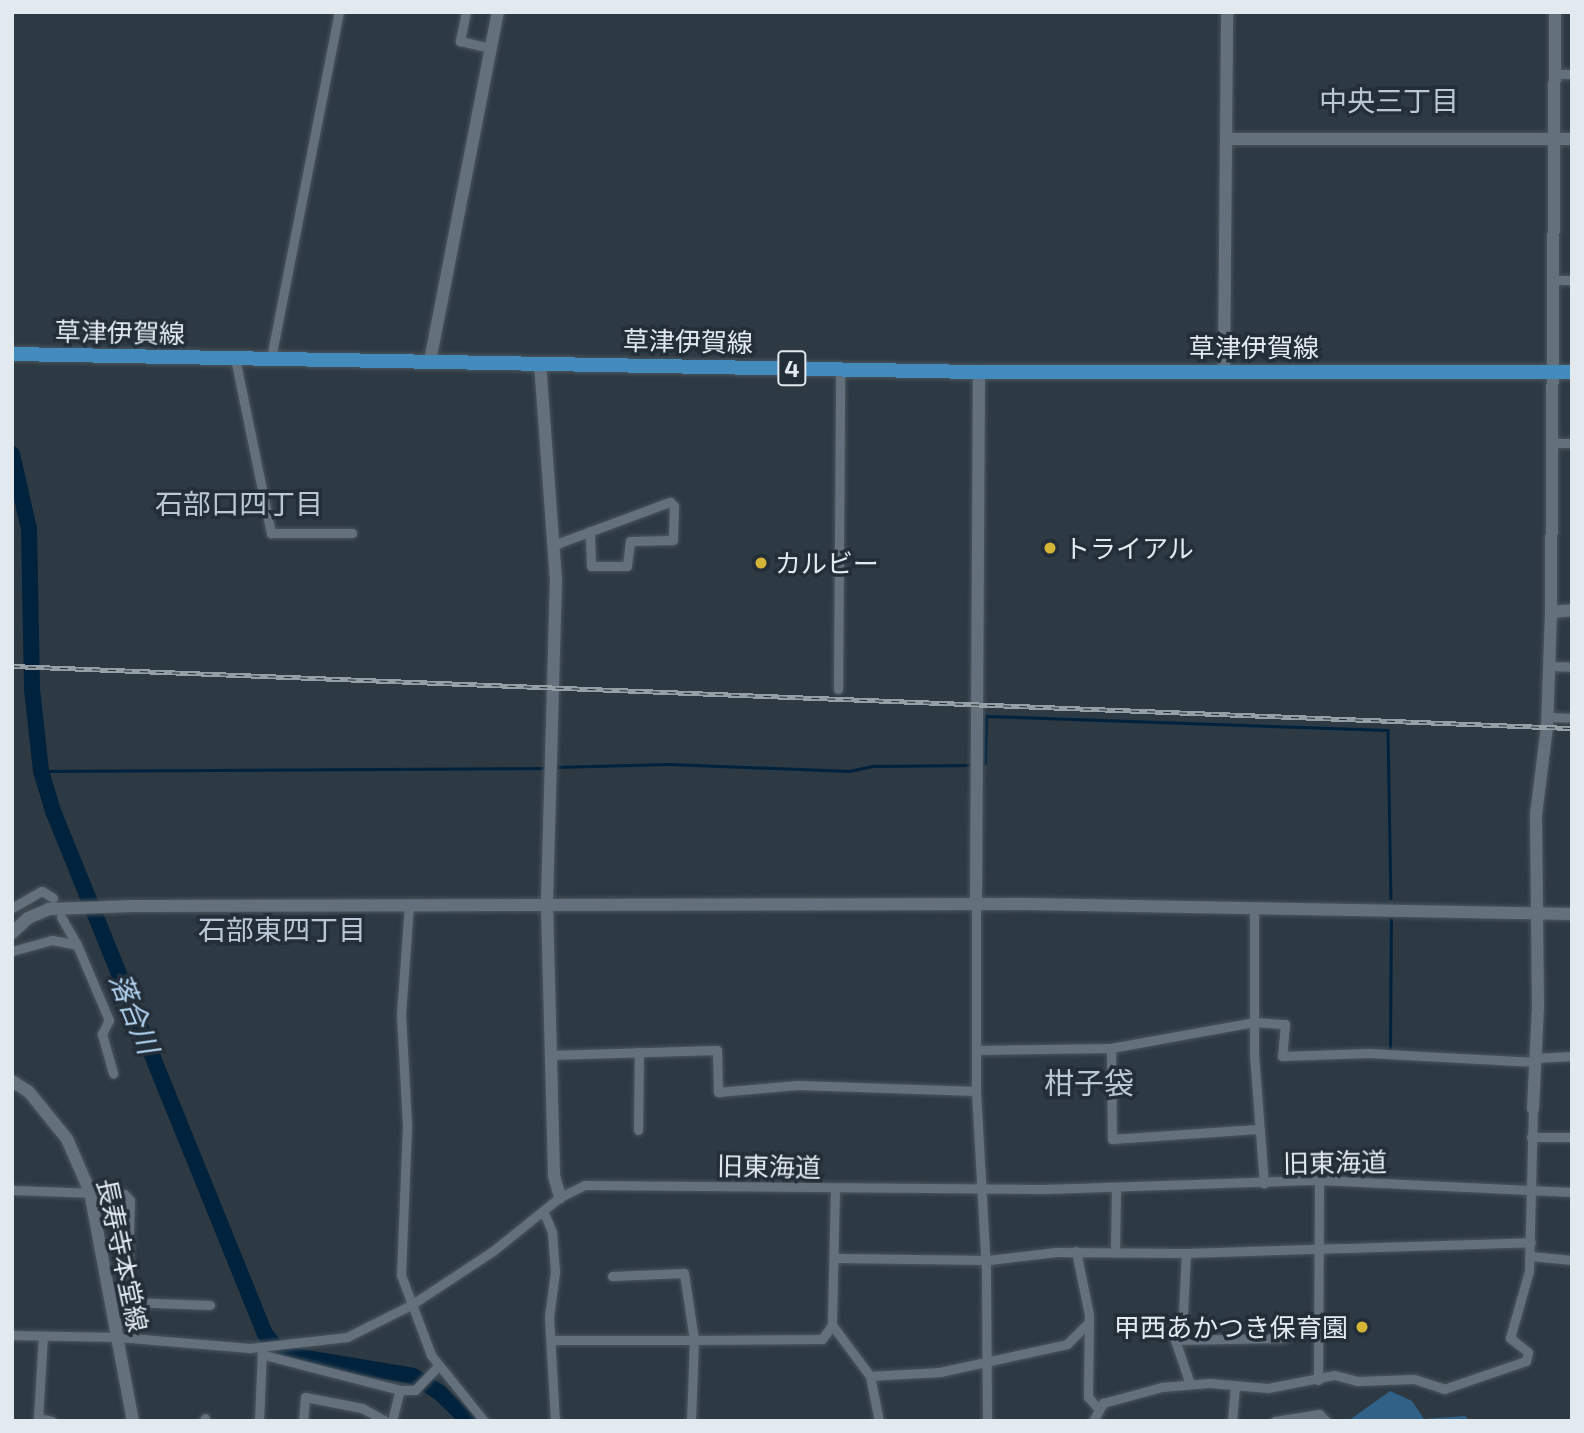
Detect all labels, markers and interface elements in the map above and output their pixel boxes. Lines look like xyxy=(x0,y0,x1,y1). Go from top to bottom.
district label: 中央三丁目 xyxy=(1319,83,1459,117)
street label: 草津伊賀線 xyxy=(55,315,185,349)
street label: 草津伊賀線 xyxy=(623,324,753,358)
street label: 草津伊賀線 xyxy=(1189,331,1319,363)
road number: 4 xyxy=(776,348,808,388)
district label: 石部口四丁目 xyxy=(155,486,323,520)
place label: トライアル xyxy=(1064,532,1194,564)
marker: トライアル xyxy=(1042,540,1058,556)
place label: カルビー xyxy=(775,547,879,579)
marker: カルビー xyxy=(753,555,769,571)
district label: 石部東四丁目 xyxy=(198,912,366,946)
water label: 落合川 xyxy=(104,968,166,1058)
district label: 柑子袋 xyxy=(1044,1064,1134,1100)
street label: 旧東海道 xyxy=(1283,1145,1387,1179)
street label: 旧東海道 xyxy=(717,1149,821,1183)
street label: 長寿寺本堂線 xyxy=(92,1175,154,1335)
place label: 甲西あかつき保育園 xyxy=(1114,1311,1348,1343)
marker: 甲西あかつき保育園 xyxy=(1354,1319,1370,1335)

